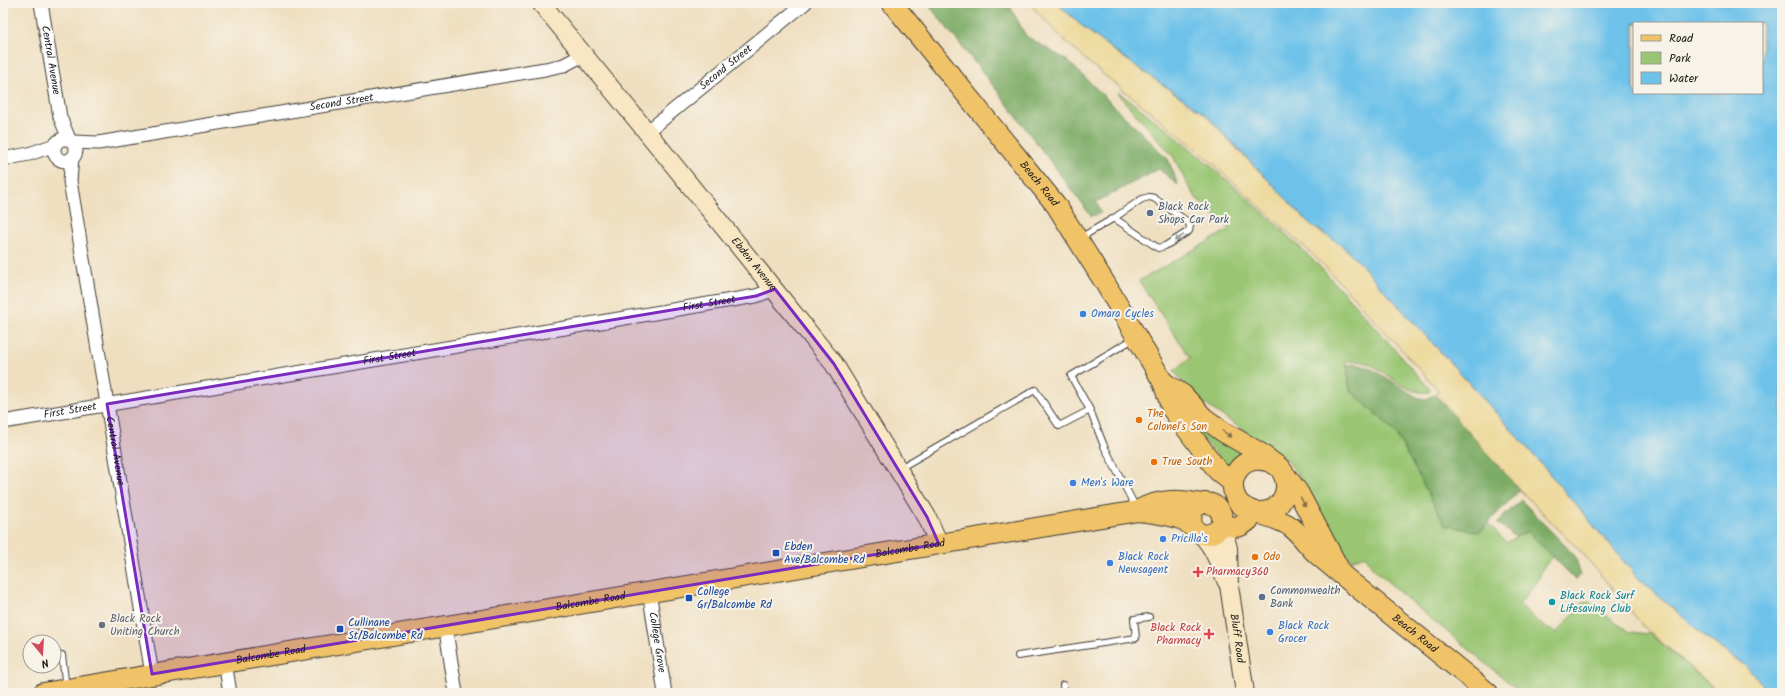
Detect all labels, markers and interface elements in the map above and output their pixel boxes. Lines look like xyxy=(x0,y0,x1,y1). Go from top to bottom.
legend xyxy=(1633,22,1763,94)
street label: Central Avenue xyxy=(36,24,65,96)
text: Road xyxy=(1669,29,1694,48)
street label: Second Street xyxy=(695,40,757,95)
text: Park xyxy=(1669,49,1691,68)
text: Water xyxy=(1669,69,1699,88)
street label: Second Street xyxy=(308,88,376,117)
street label: Beach Road xyxy=(1015,157,1063,211)
place label: Black Rock Shops Car Park xyxy=(1158,198,1230,229)
marker: Black Rock Shops Car Park xyxy=(1145,208,1155,218)
street label: Ebden Avenue xyxy=(726,233,781,296)
one-way arrow xyxy=(1173,234,1184,241)
street label: First Street xyxy=(681,290,738,317)
place label: Omara Cycles xyxy=(1091,305,1154,323)
marker: Omara Cycles xyxy=(1078,309,1088,319)
street label: First Street xyxy=(362,344,418,371)
street label: First Street xyxy=(42,397,99,424)
place label: The Colonel's Son xyxy=(1147,405,1207,436)
street label: Central Avenue xyxy=(100,415,130,487)
marker: The Colonel's Son xyxy=(1134,415,1144,425)
one-way arrow xyxy=(1222,430,1232,438)
place label: True South xyxy=(1162,453,1213,471)
marker: True South xyxy=(1149,457,1159,467)
place label: Men's Ware xyxy=(1081,474,1134,492)
marker: Men's Ware xyxy=(1068,478,1078,488)
one-way arrow xyxy=(1300,496,1307,507)
place label: Pricilla's xyxy=(1171,530,1208,548)
street label: Balcombe Road xyxy=(874,534,947,564)
marker: Pricilla's xyxy=(1158,534,1168,544)
place label: Ebden Ave/Balcombe Rd xyxy=(784,538,865,569)
marker: Ebden Ave/Balcombe Rd xyxy=(771,548,781,558)
place label: Black Rock Newsagent xyxy=(1118,548,1170,579)
place label: Odo xyxy=(1263,548,1280,566)
marker: Odo xyxy=(1250,552,1260,562)
marker: Black Rock Newsagent xyxy=(1105,558,1115,568)
place label: Pharmacy360 xyxy=(1206,563,1269,581)
marker: Pharmacy360 xyxy=(1193,567,1203,577)
place label: Commonwealth Bank xyxy=(1270,582,1340,613)
place label: College Gr/Balcombe Rd xyxy=(697,583,772,614)
street label: Balcombe Road xyxy=(554,587,627,617)
place label: Black Rock Surf Lifesaving Club xyxy=(1560,587,1636,618)
marker: Commonwealth Bank xyxy=(1257,592,1267,602)
marker: College Gr/Balcombe Rd xyxy=(684,593,694,603)
marker: Black Rock Surf Lifesaving Club xyxy=(1547,597,1557,607)
place label: Black Rock Uniting Church xyxy=(110,610,180,641)
street label: Beach Road xyxy=(1388,610,1442,658)
street label: College Grove xyxy=(643,611,671,674)
street label: Bluff Road xyxy=(1224,612,1250,665)
place label: Cullinane St/Balcombe Rd xyxy=(348,614,423,645)
place label: Black Rock Grocer xyxy=(1278,617,1330,648)
place label: Black Rock Pharmacy xyxy=(1150,619,1202,650)
marker: Black Rock Uniting Church xyxy=(97,620,107,630)
marker: Cullinane St/Balcombe Rd xyxy=(335,624,345,634)
marker: Black Rock Grocer xyxy=(1265,627,1275,637)
marker: Black Rock Pharmacy xyxy=(1204,629,1214,639)
north arrow xyxy=(22,634,62,674)
street label: Balcombe Road xyxy=(234,640,308,670)
text: N xyxy=(39,653,51,672)

